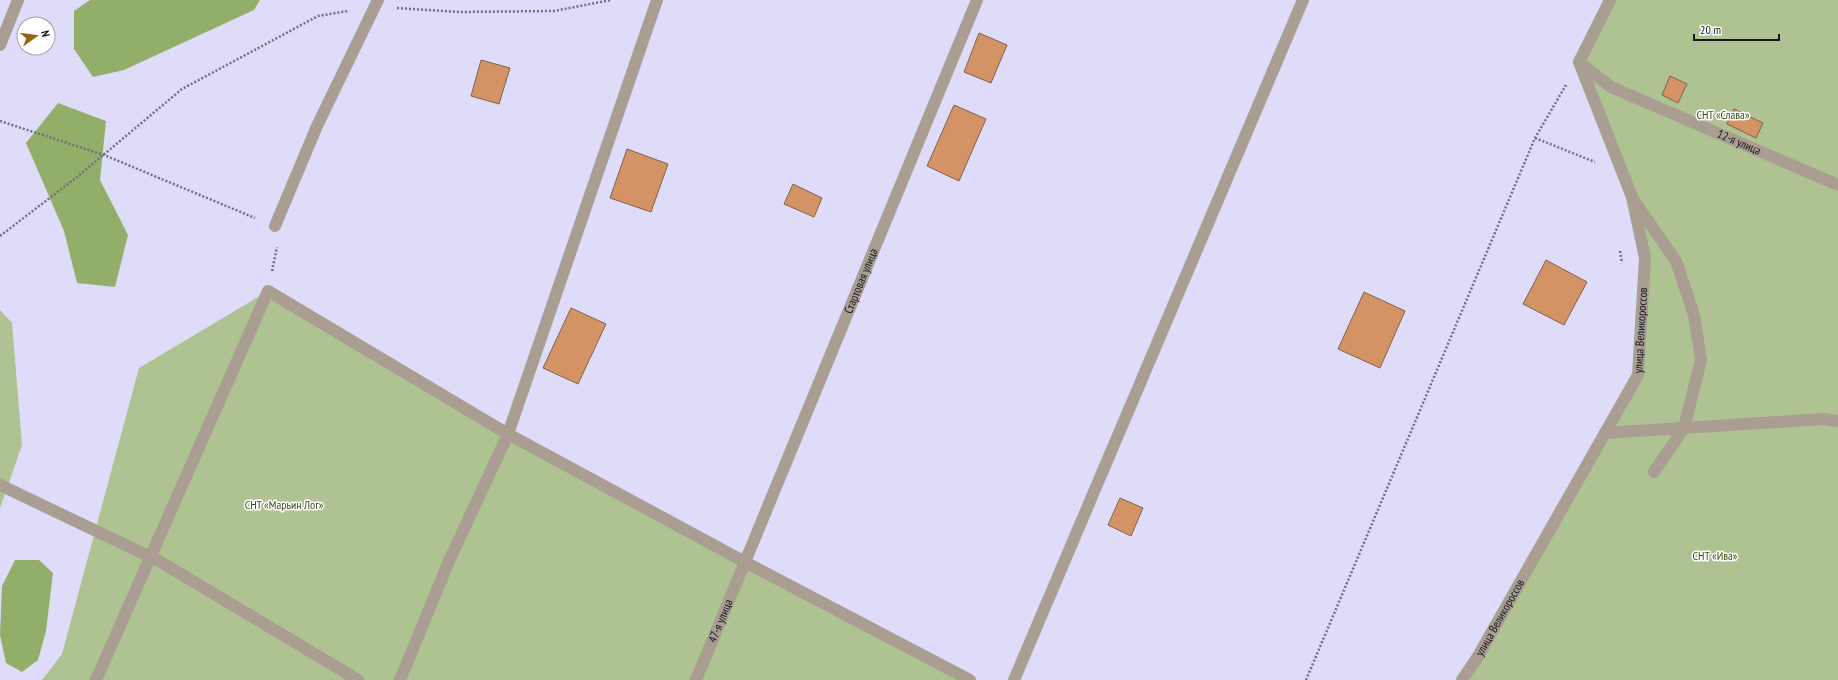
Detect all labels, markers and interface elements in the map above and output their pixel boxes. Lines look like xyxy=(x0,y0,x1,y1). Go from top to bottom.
north arrow xyxy=(16,16,56,56)
scale bar xyxy=(1694,16,1779,42)
text: 20 m xyxy=(1700,22,1721,37)
text: N xyxy=(38,29,53,38)
park label: СНТ «Слава» xyxy=(1696,107,1750,122)
street label: 12-я улица xyxy=(1715,126,1763,158)
street label: Стартовая улица xyxy=(840,246,881,316)
street label: улица Великороссов xyxy=(1630,287,1650,374)
park label: СНТ «Марьин Лог» xyxy=(245,497,324,512)
park label: СНТ «Ива» xyxy=(1693,548,1738,563)
street label: улица Великороссов xyxy=(1472,576,1527,659)
street label: 47-я улица xyxy=(704,597,736,645)

